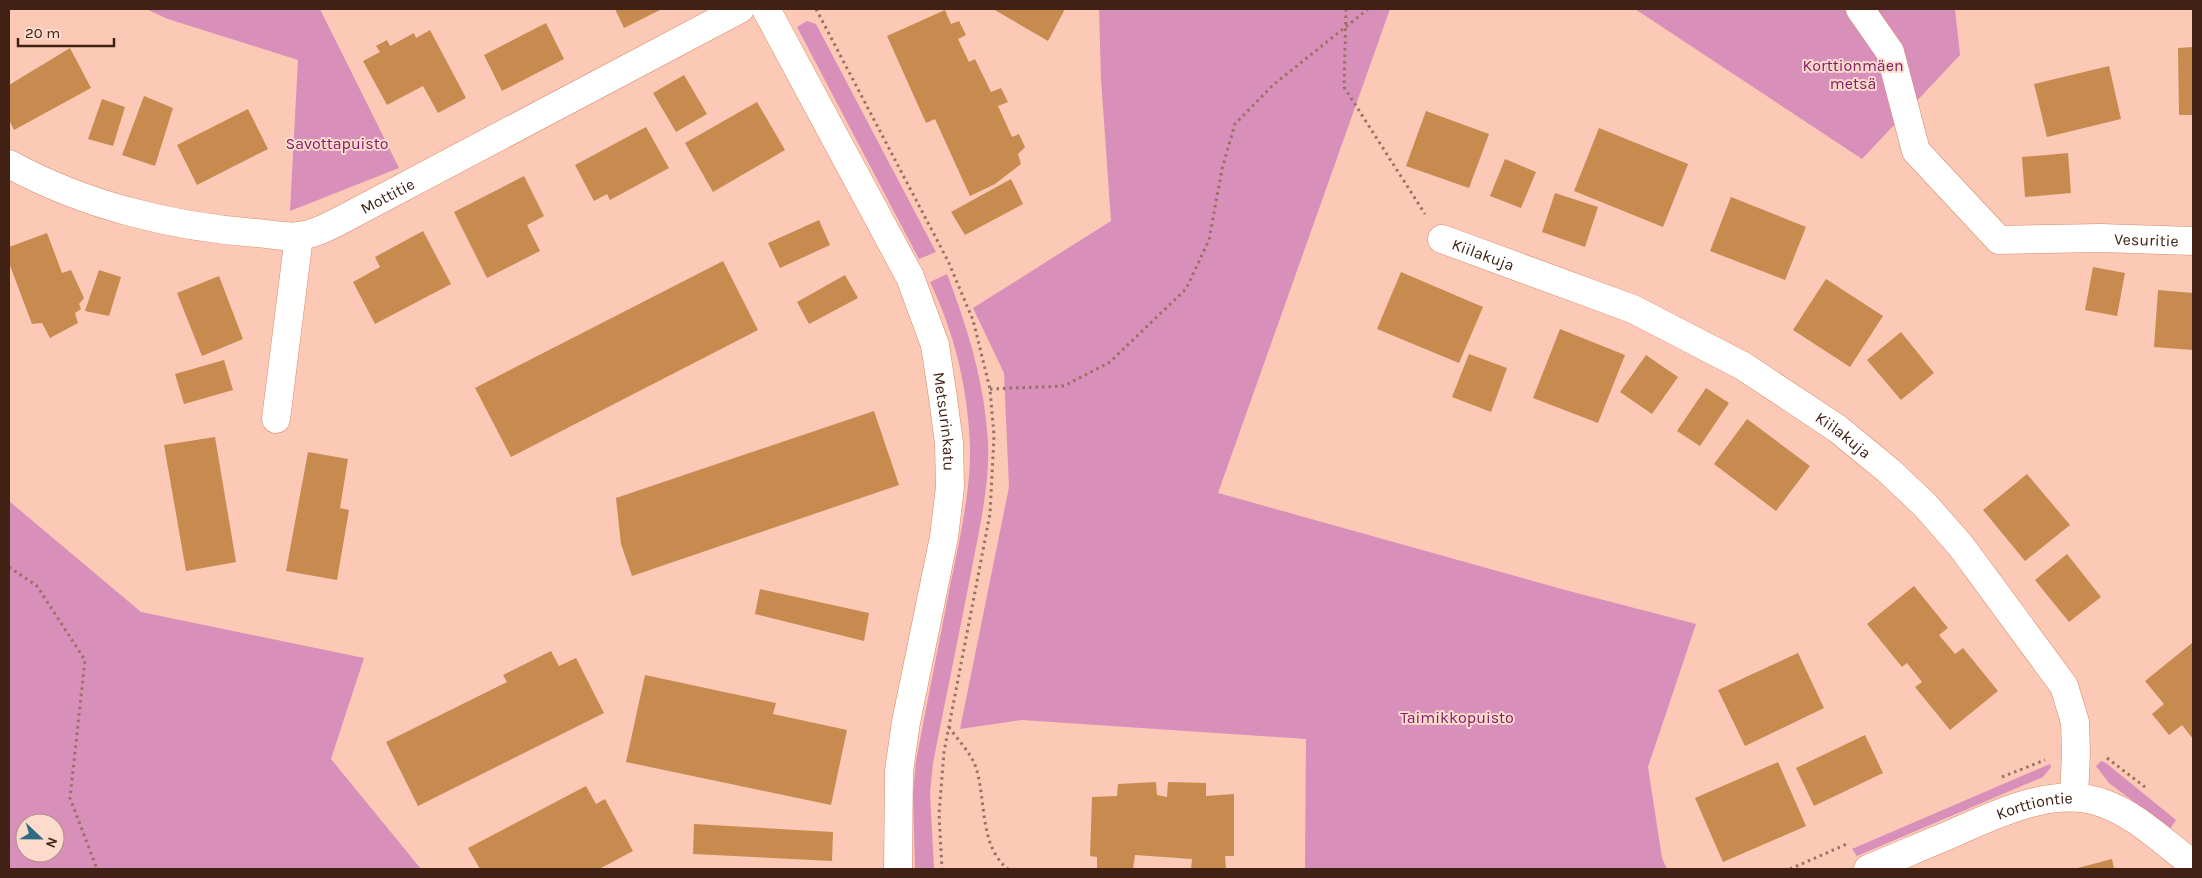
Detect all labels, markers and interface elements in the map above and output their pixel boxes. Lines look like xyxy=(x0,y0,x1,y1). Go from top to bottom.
scale bar xyxy=(18,15,114,47)
text: 20 m xyxy=(25,24,60,42)
park label: Korttionmäen metsä xyxy=(1802,56,1904,93)
park label: Savottapuisto xyxy=(285,134,389,153)
street label: Mottitie xyxy=(357,174,418,218)
street label: Vesuritie xyxy=(2114,229,2179,251)
street label: Kiilakuja xyxy=(1449,234,1517,275)
street label: Metsurinkatu xyxy=(929,371,959,471)
street label: Kiilakuja xyxy=(1812,408,1875,462)
park label: Taimikkopuisto xyxy=(1400,708,1514,727)
street label: Korttiontie xyxy=(1993,789,2073,824)
north arrow xyxy=(15,813,65,863)
text: N xyxy=(42,835,61,851)

